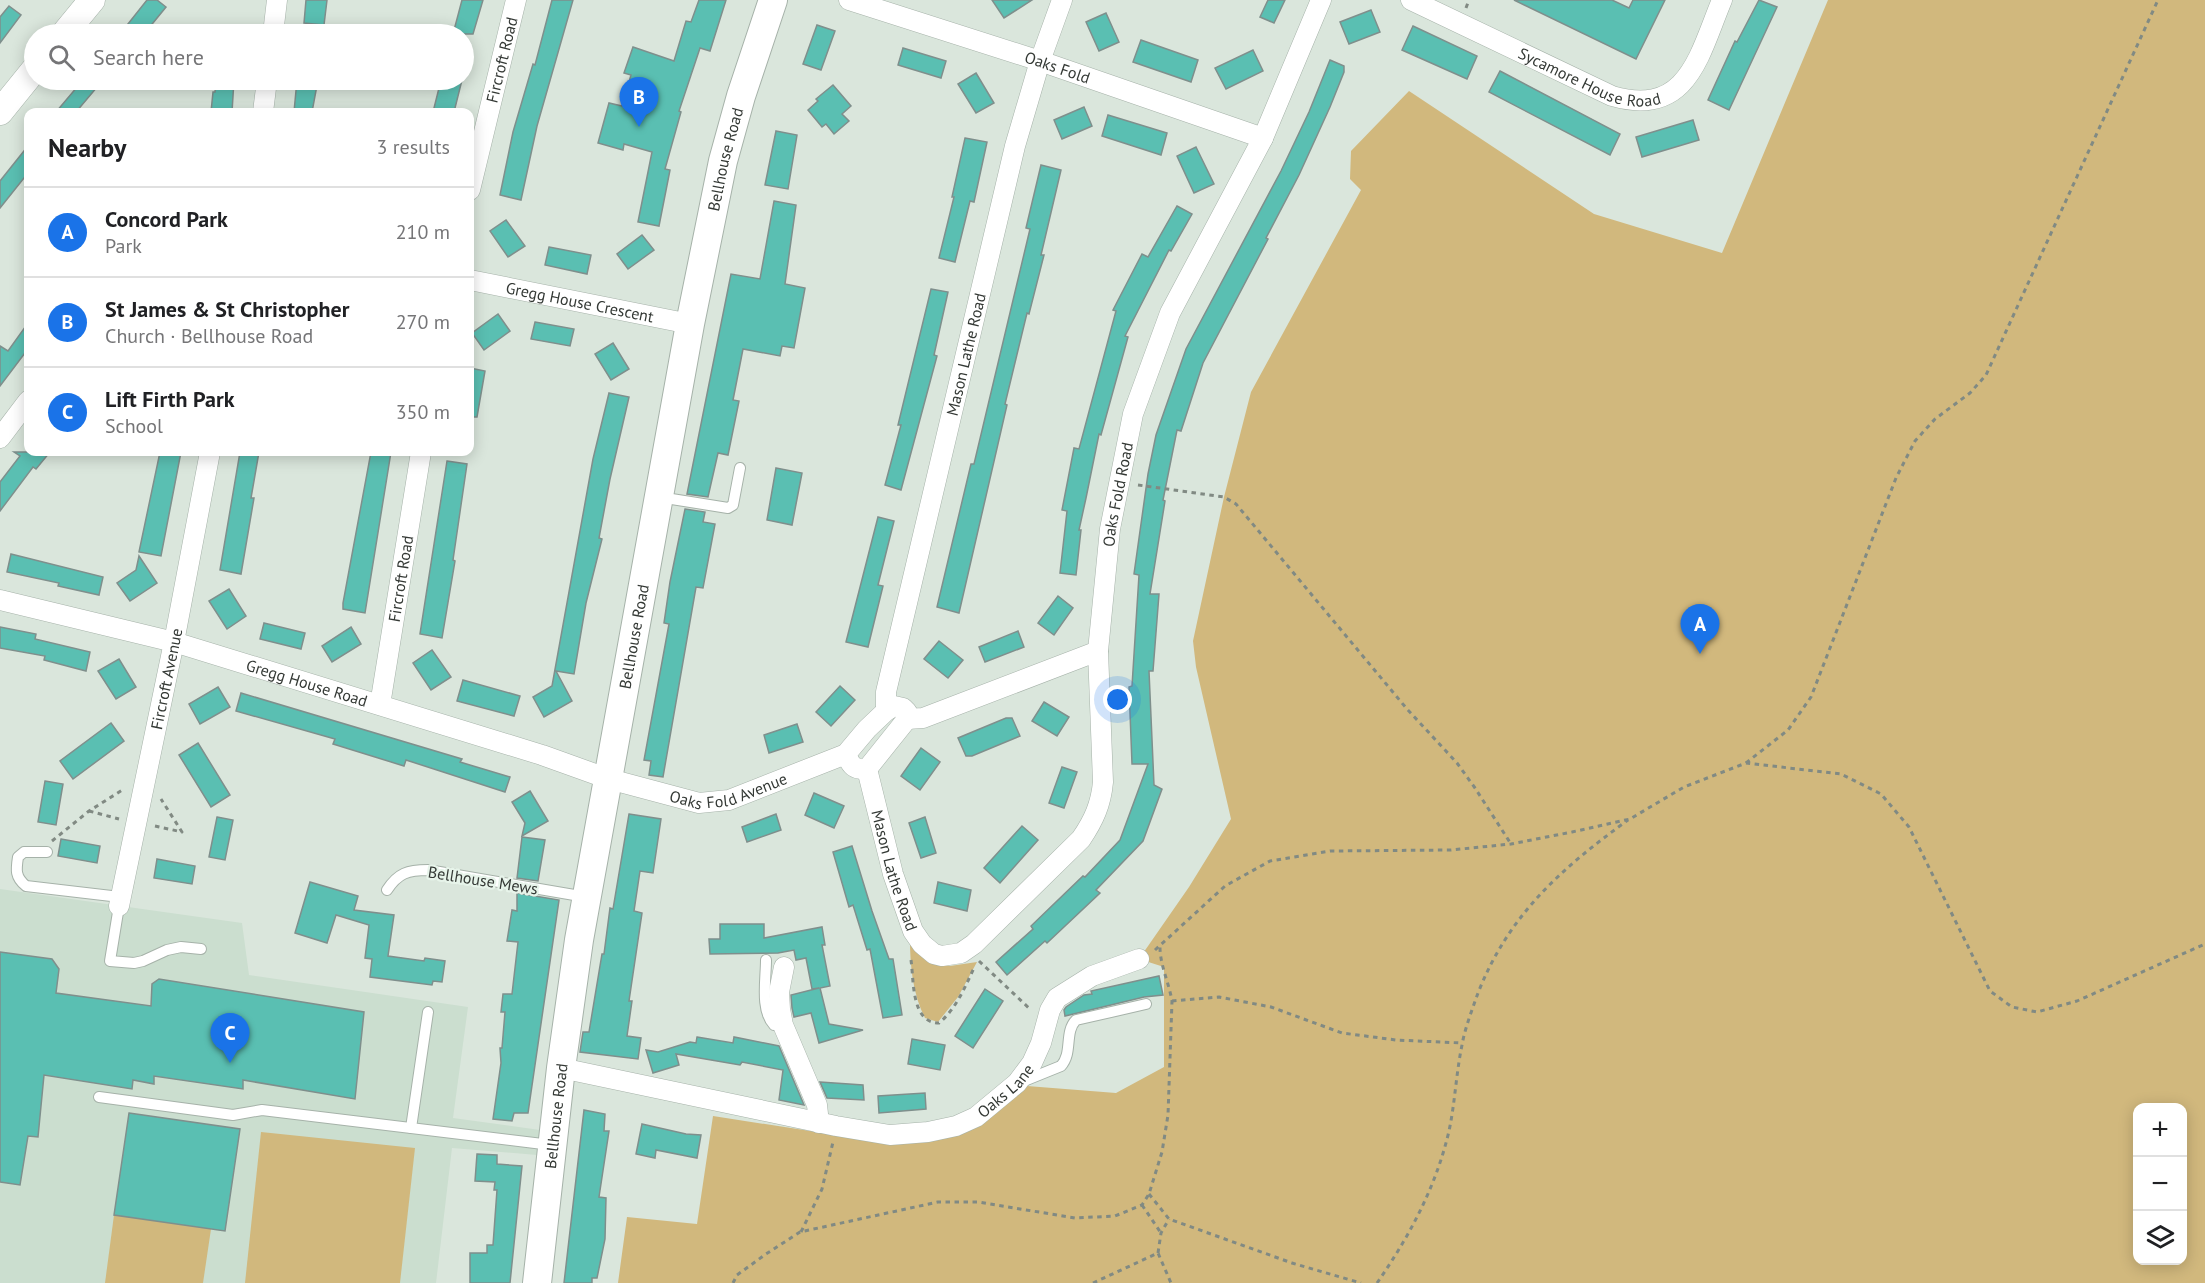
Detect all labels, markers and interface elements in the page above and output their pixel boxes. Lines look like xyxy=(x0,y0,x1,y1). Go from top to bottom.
street label: Fircroft Road xyxy=(482,15,522,105)
search box xyxy=(24,24,474,90)
icon: search xyxy=(45,41,78,74)
text: Search here xyxy=(93,43,204,71)
street label: Sycamore House Road xyxy=(1515,43,1663,111)
street label: Oaks Fold xyxy=(1022,47,1093,88)
pin: B xyxy=(620,78,658,127)
street label: Bellhouse Road xyxy=(703,105,747,213)
text: Nearby xyxy=(48,131,126,164)
text: 3 results xyxy=(377,134,450,160)
text: Concord Park xyxy=(105,205,228,233)
text: A xyxy=(61,219,74,245)
text: 210 m xyxy=(396,219,450,245)
text: Park xyxy=(105,233,142,259)
street label: Gregg House Crescent xyxy=(504,277,656,327)
street label: Mason Lathe Road xyxy=(942,291,990,418)
text: St James & St Christopher xyxy=(105,295,349,323)
text: B xyxy=(62,309,73,335)
text: 270 m xyxy=(396,309,450,335)
text: Church · Bellhouse Road xyxy=(105,323,313,349)
text: Lift Firth Park xyxy=(105,385,234,413)
text: C xyxy=(62,399,73,425)
text: 350 m xyxy=(396,399,450,425)
text: School xyxy=(105,413,163,439)
street label: Oaks Fold Road xyxy=(1098,441,1137,548)
street label: Fircroft Road xyxy=(384,534,417,623)
street label: Bellhouse Road xyxy=(614,583,653,690)
pin: A xyxy=(1680,604,1720,654)
street label: Fircroft Avenue xyxy=(146,626,186,731)
street label: Gregg House Road xyxy=(244,655,370,711)
your location xyxy=(1103,685,1132,714)
street label: Oaks Fold Avenue xyxy=(667,768,790,814)
street label: Mason Lathe Road xyxy=(867,808,922,933)
street label: Bellhouse Mews xyxy=(427,861,540,899)
pin: C xyxy=(210,1014,250,1063)
street label: Oaks Lane xyxy=(973,1060,1038,1122)
street label: Bellhouse Road xyxy=(540,1062,572,1170)
map controls xyxy=(2133,1103,2187,1265)
button: + xyxy=(2133,1103,2187,1157)
button: − xyxy=(2133,1157,2187,1211)
button: layers xyxy=(2133,1211,2187,1265)

